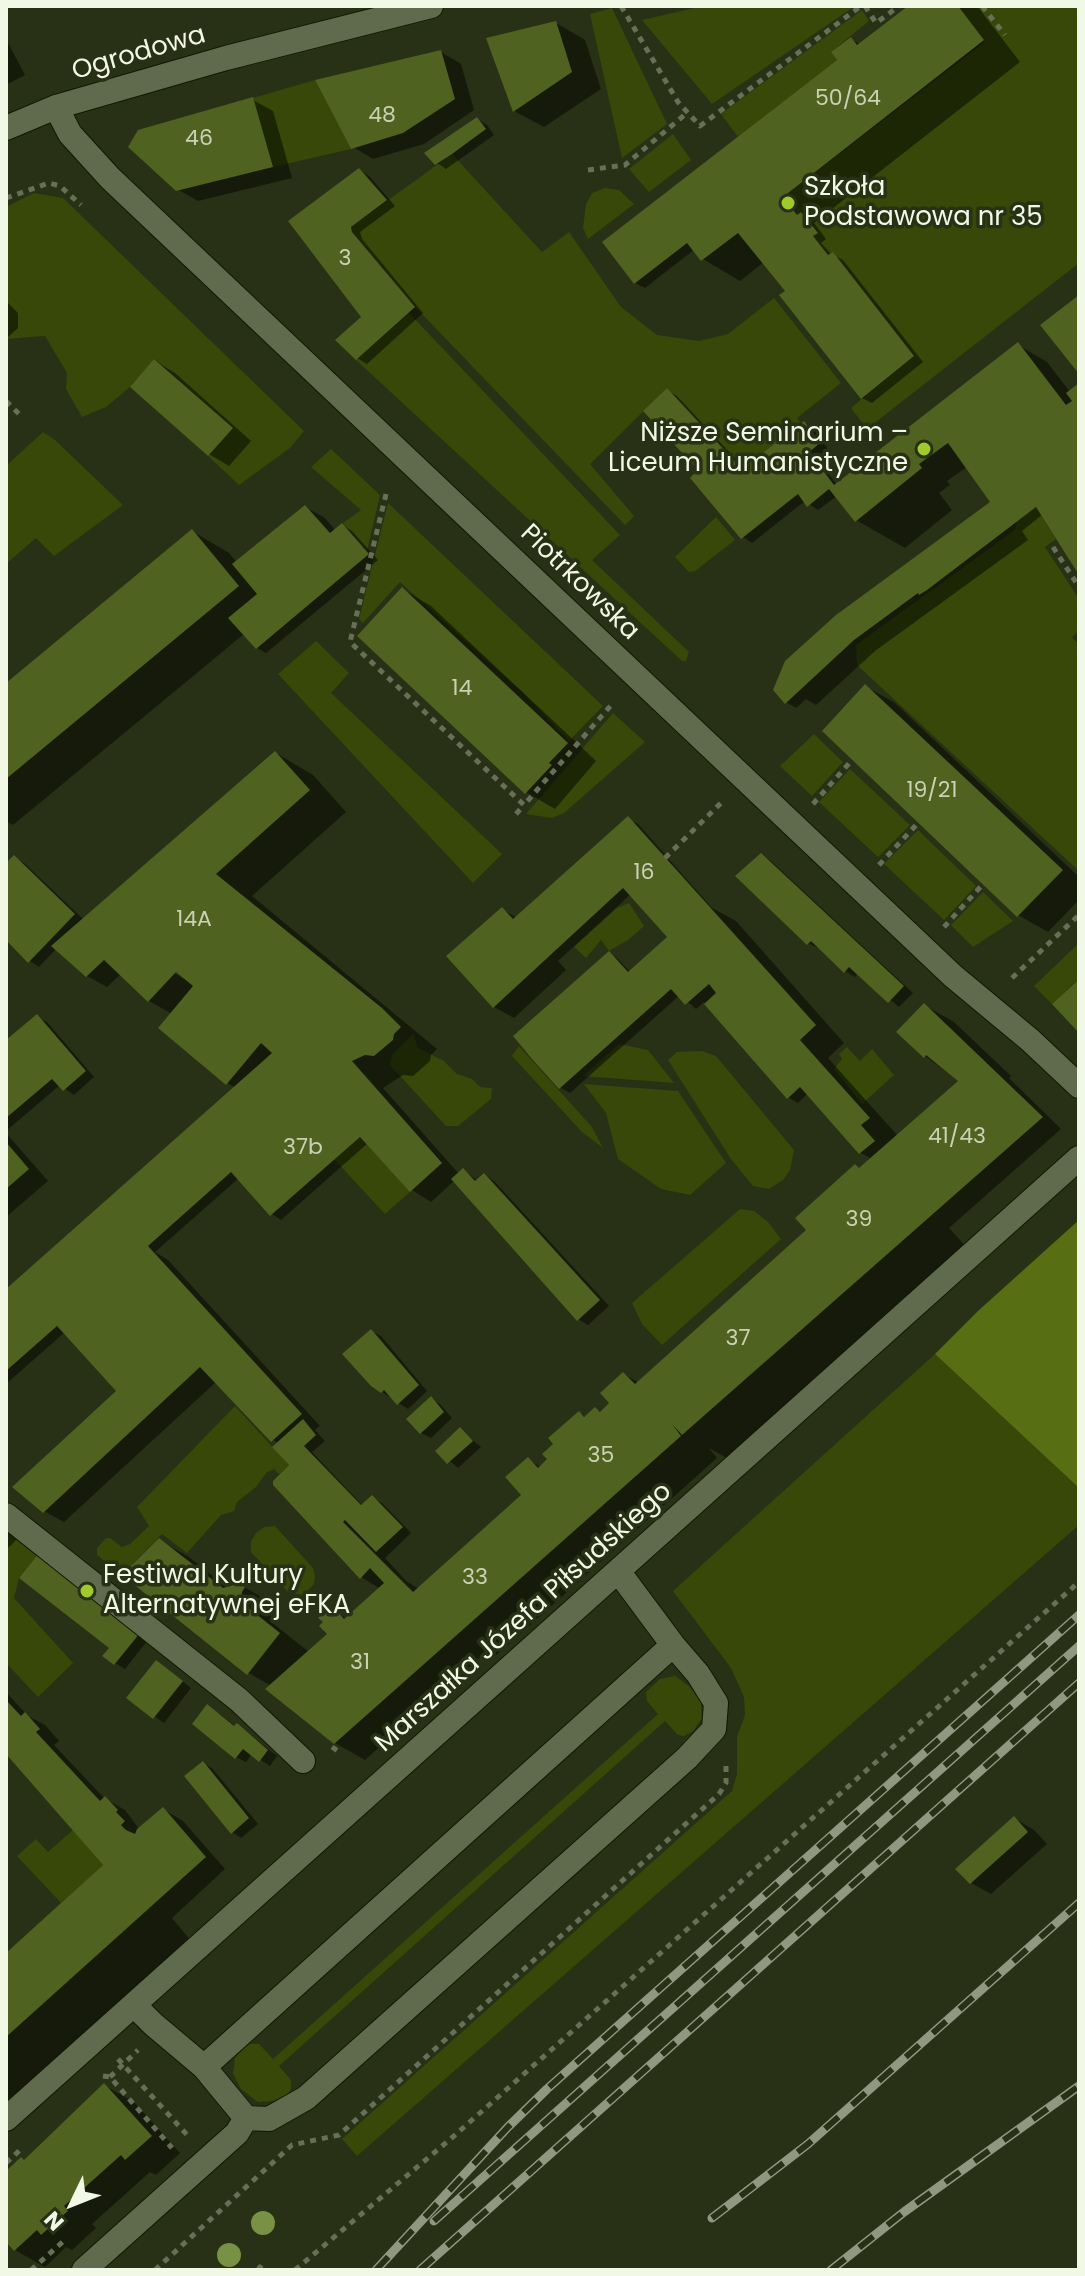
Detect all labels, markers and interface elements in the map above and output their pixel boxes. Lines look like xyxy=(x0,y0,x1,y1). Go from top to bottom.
street label: Ogrodowa xyxy=(69,20,209,88)
house number: 50/64 xyxy=(815,86,881,112)
house number: 48 xyxy=(368,103,396,129)
house number: 46 xyxy=(185,126,213,152)
place label: Szkoła Podstawowa nr 35 xyxy=(804,172,1043,234)
marker: Szkoła Podstawowa nr 35 xyxy=(779,194,797,212)
house number: 3 xyxy=(339,246,351,272)
place label: Niższe Seminarium – Liceum Humanistyczne xyxy=(608,418,908,480)
marker: Niższe Seminarium – Liceum Humanistyczne xyxy=(915,440,933,458)
street label: Piotrkowska xyxy=(513,519,645,647)
house number: 14 xyxy=(452,676,472,702)
house number: 19/21 xyxy=(906,778,958,804)
house number: 16 xyxy=(633,860,655,886)
house number: 14A xyxy=(176,907,212,933)
house number: 41/43 xyxy=(928,1124,986,1150)
house number: 37b xyxy=(283,1135,323,1161)
house number: 39 xyxy=(846,1207,872,1233)
house number: 37 xyxy=(726,1326,750,1352)
house number: 35 xyxy=(588,1443,614,1469)
street label: Marszałka Józefa Piłsudskiego xyxy=(369,1477,679,1759)
place label: Festiwal Kultury Alternatywnej eFKA xyxy=(103,1560,350,1622)
house number: 33 xyxy=(462,1565,488,1591)
marker: Festiwal Kultury Alternatywnej eFKA xyxy=(78,1582,96,1600)
house number: 31 xyxy=(350,1650,370,1676)
north arrow xyxy=(32,2164,112,2244)
text: N xyxy=(37,2204,71,2237)

